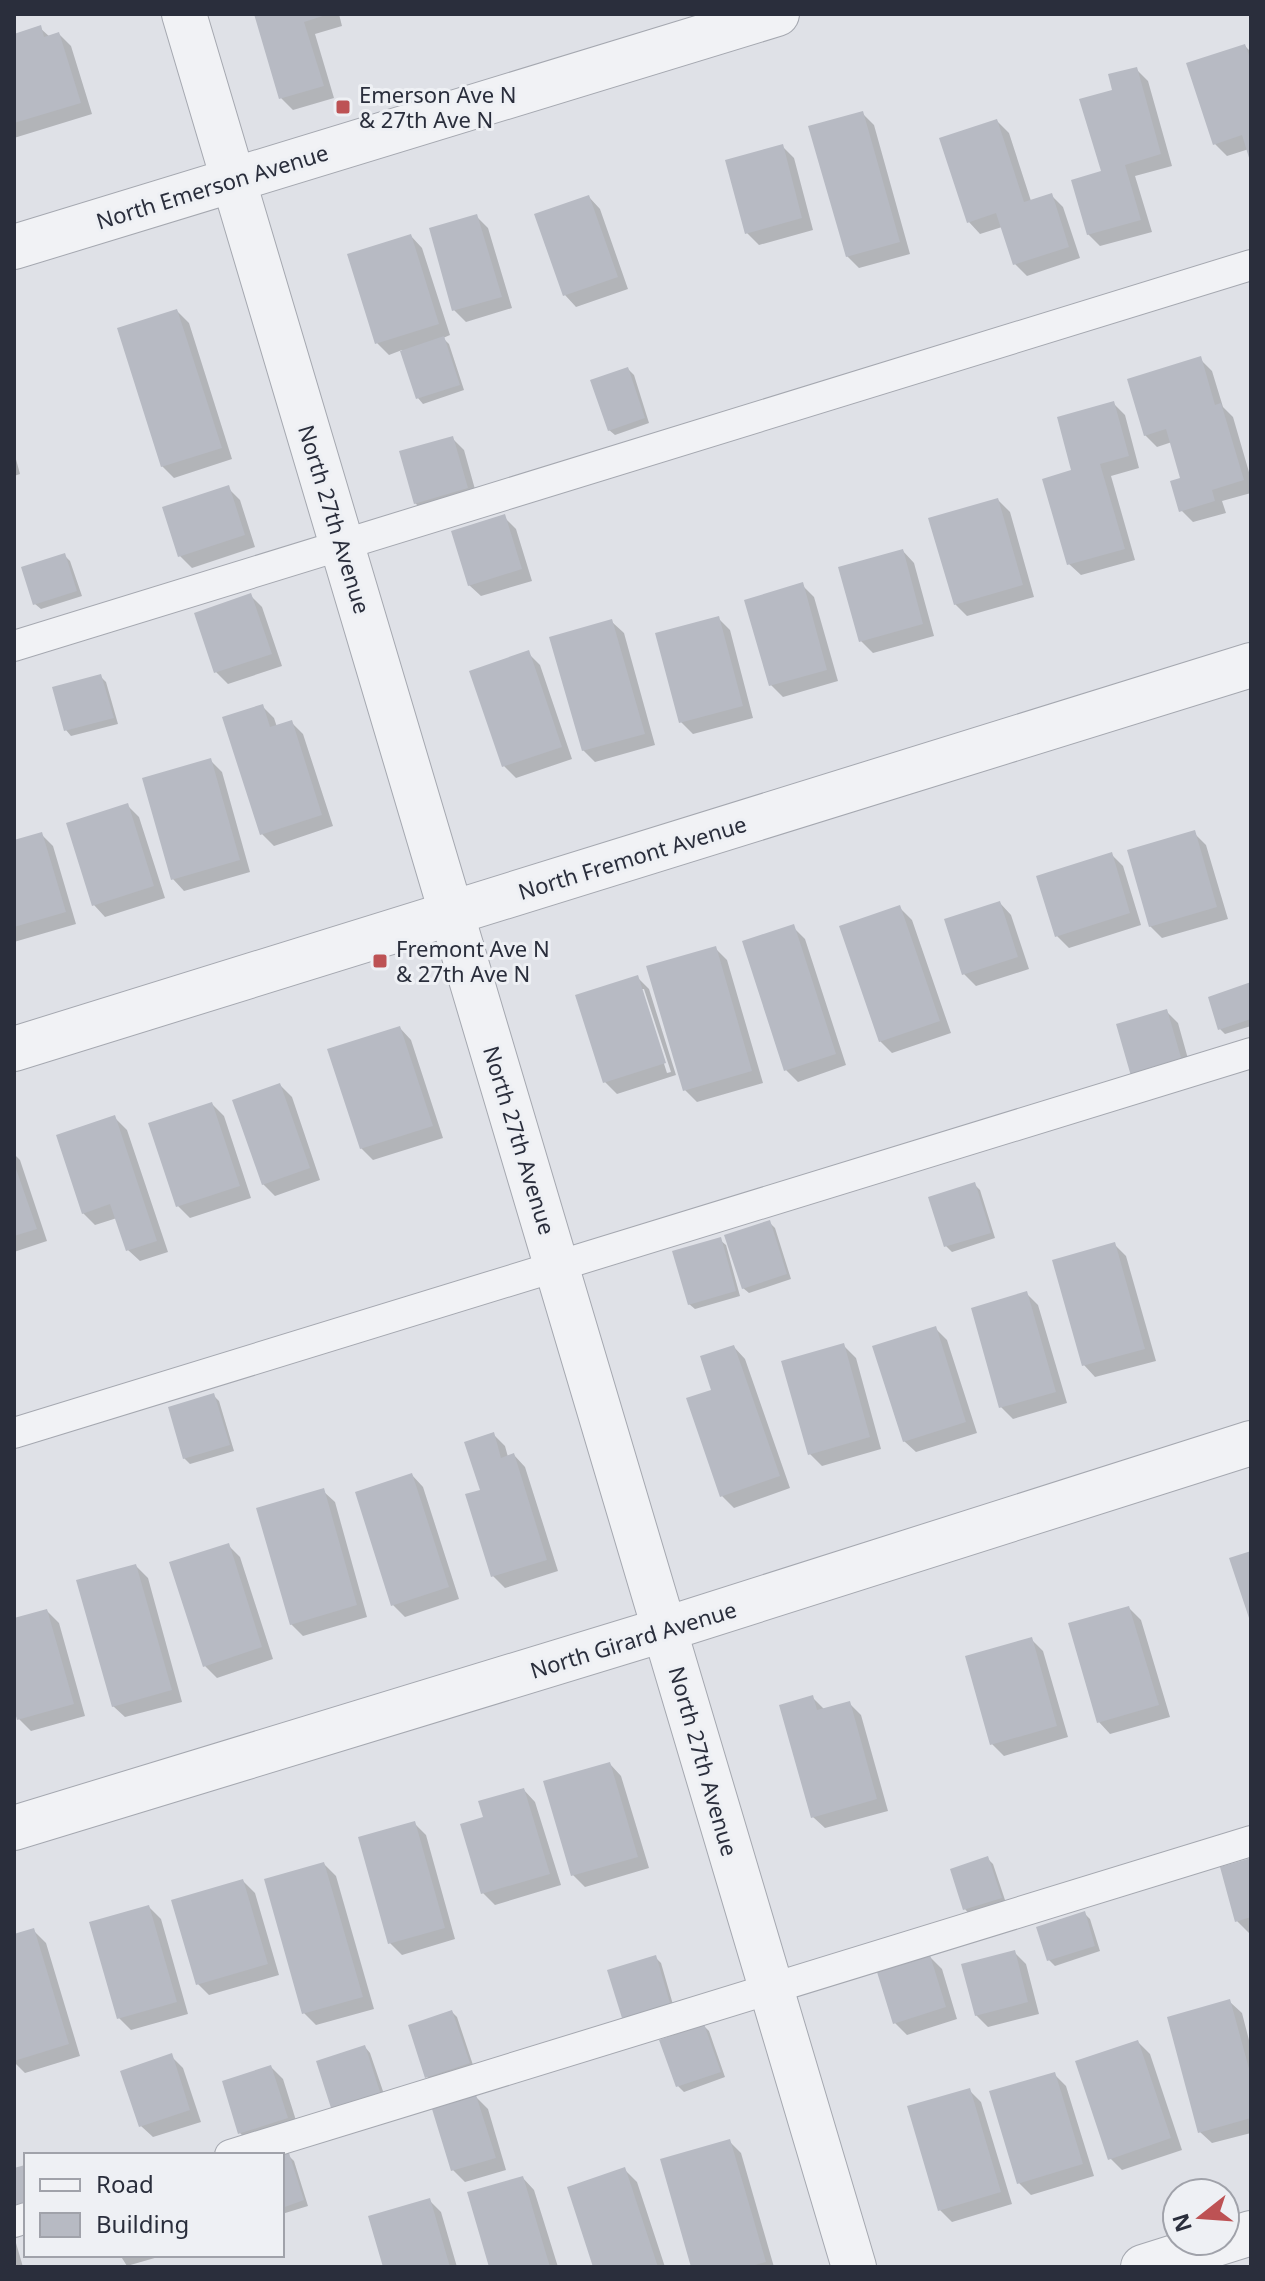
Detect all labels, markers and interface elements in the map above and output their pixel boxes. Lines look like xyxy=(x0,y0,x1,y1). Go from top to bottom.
place label: Emerson Ave N & 27th Ave N xyxy=(359,79,517,134)
marker: Emerson Ave N & 27th Ave N xyxy=(334,98,352,116)
street label: North Emerson Avenue xyxy=(92,136,332,236)
street label: North 27th Avenue xyxy=(292,421,378,617)
street label: North Fremont Avenue xyxy=(514,808,750,906)
place label: Fremont Ave N & 27th Ave N xyxy=(396,933,550,988)
marker: Fremont Ave N & 27th Ave N xyxy=(371,952,389,970)
street label: North 27th Avenue xyxy=(477,1042,563,1238)
street label: North Girard Avenue xyxy=(526,1593,740,1685)
street label: North 27th Avenue xyxy=(663,1663,745,1859)
legend xyxy=(24,2153,284,2257)
text: Road xyxy=(96,2167,154,2200)
north arrow xyxy=(1161,2177,1241,2257)
text: Building xyxy=(96,2207,189,2240)
text: N xyxy=(1164,2210,1198,2236)

